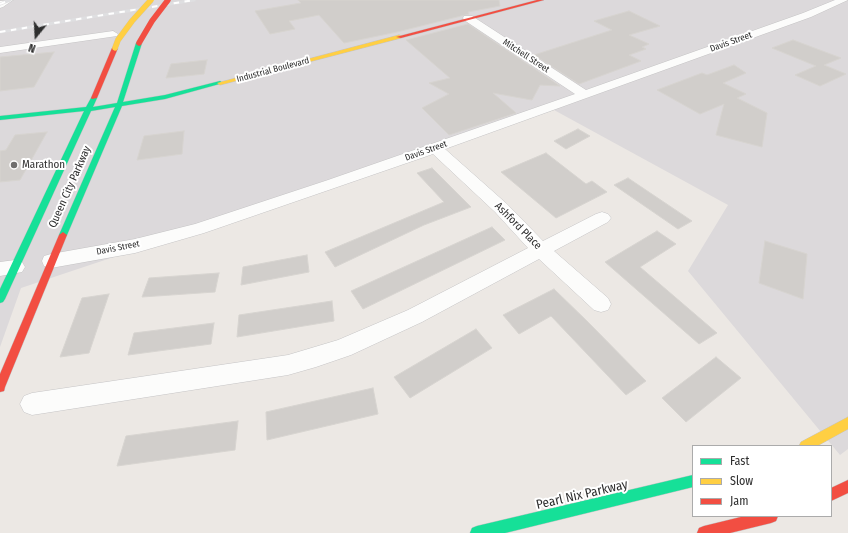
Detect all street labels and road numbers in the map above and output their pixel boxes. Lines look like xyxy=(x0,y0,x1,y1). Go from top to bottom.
street label: Davis Street xyxy=(709,29,753,55)
street label: Mitchell Street xyxy=(501,37,551,75)
street label: Industrial Boulevard xyxy=(236,55,310,85)
street label: Davis Street xyxy=(404,138,448,164)
street label: Queen City Parkway xyxy=(46,144,94,230)
street label: Ashford Place xyxy=(492,200,544,252)
street label: Davis Street xyxy=(95,239,141,257)
street label: Pearl Nix Parkway xyxy=(535,477,629,513)

